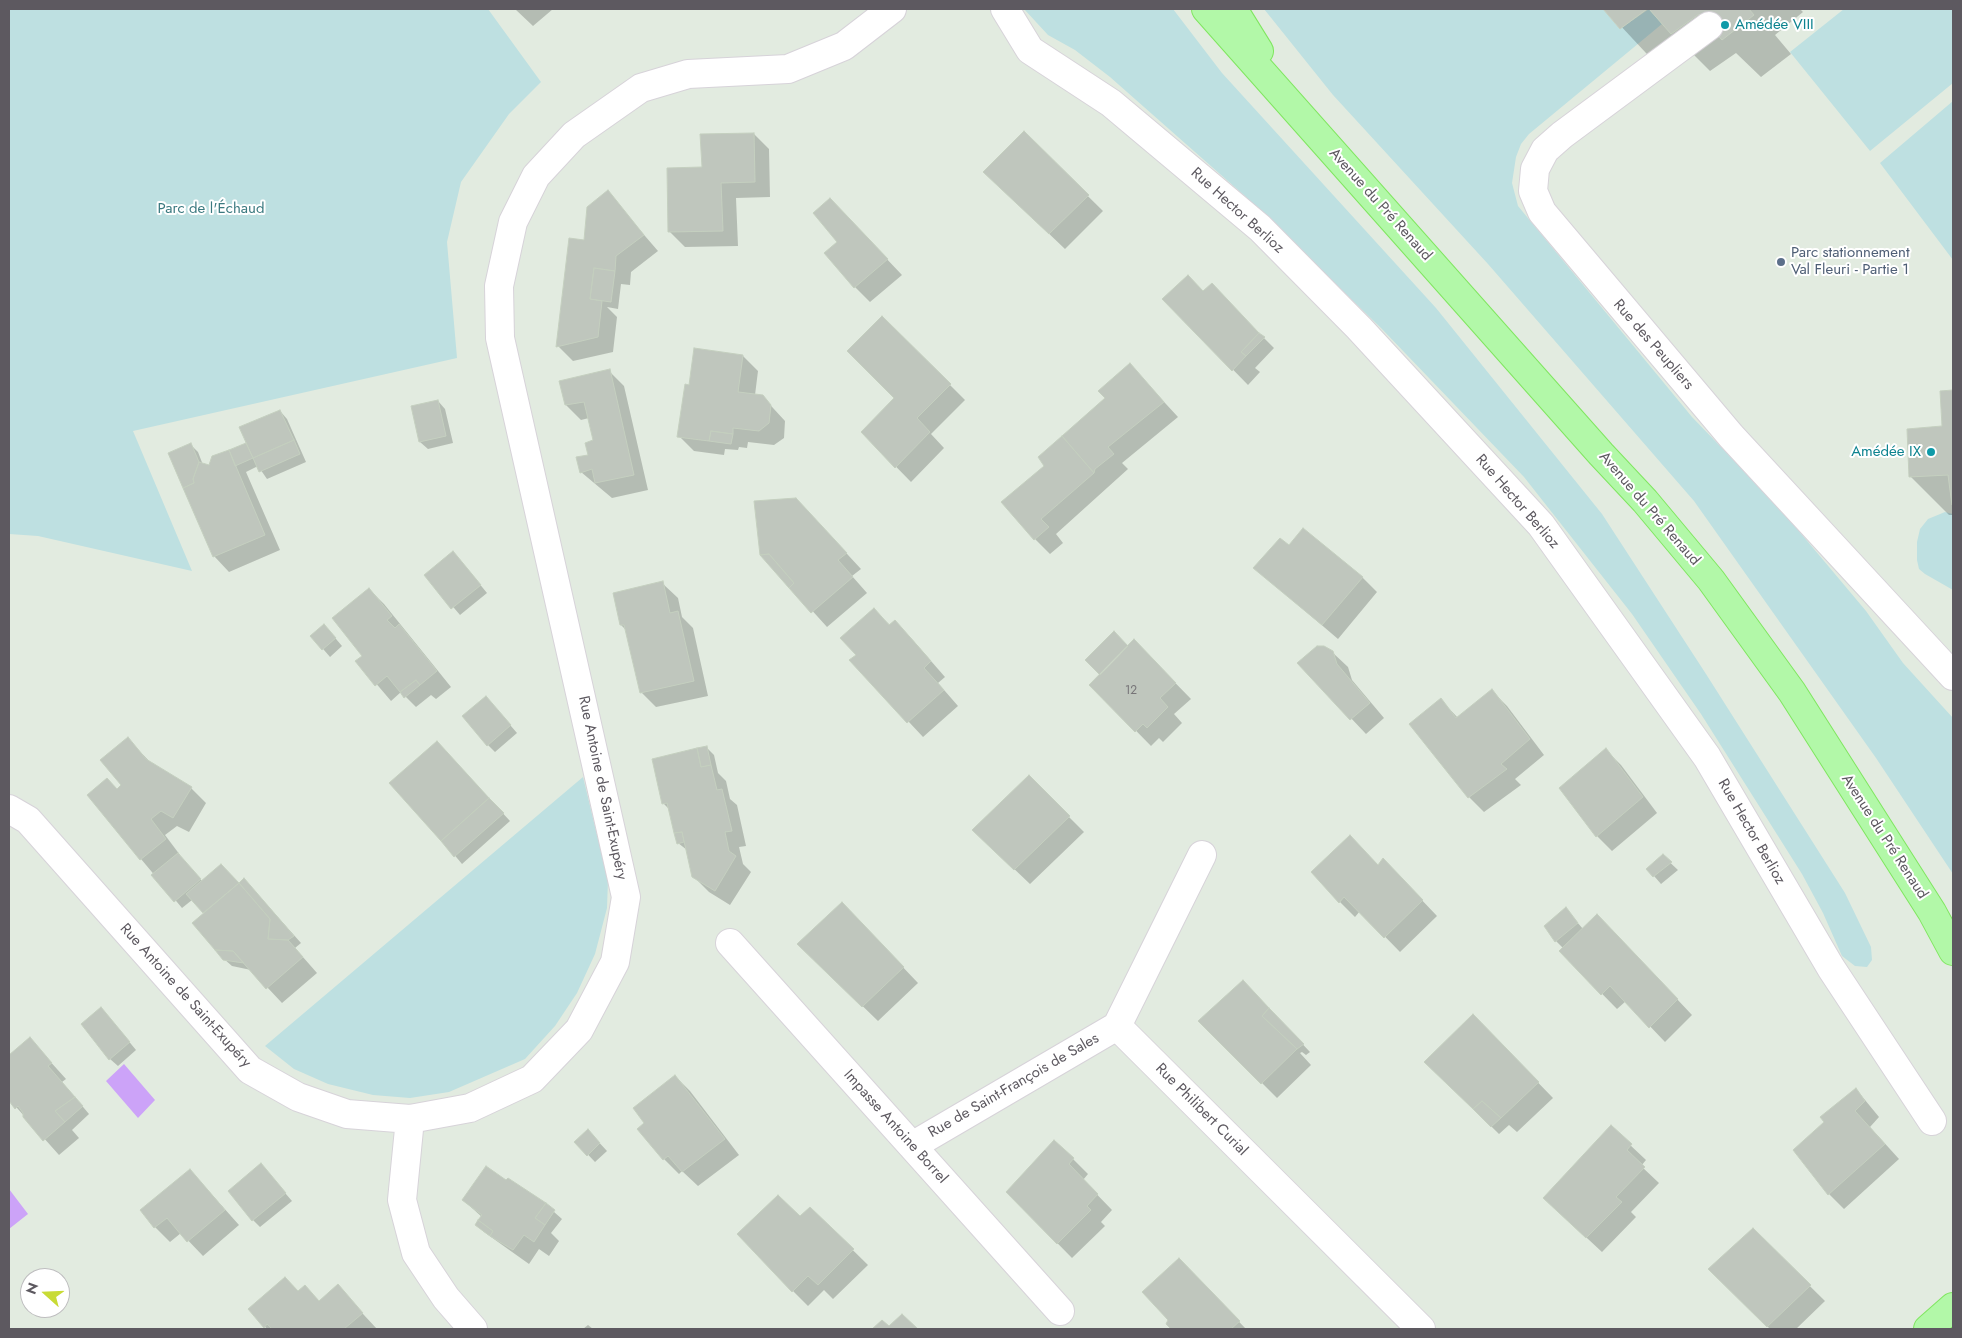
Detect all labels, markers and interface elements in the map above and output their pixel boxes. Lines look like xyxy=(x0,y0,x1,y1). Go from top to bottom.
place label: Amédée VIII xyxy=(1735,16,1814,34)
marker: Amédée VIII xyxy=(1719,19,1731,31)
street label: Avenue du Pré Renaud xyxy=(1325,145,1435,265)
street label: Rue Hector Berlioz xyxy=(1187,164,1287,258)
park label: Parc de l'Échaud xyxy=(157,200,265,218)
place label: Parc stationnement Val Fleuri - Partie 1 xyxy=(1791,244,1909,279)
marker: Parc stationnement Val Fleuri - Partie 1 xyxy=(1775,256,1787,268)
street label: Rue des Peupliers xyxy=(1609,296,1697,394)
place label: Amédée IX xyxy=(1851,443,1921,461)
marker: Amédée IX xyxy=(1925,446,1937,458)
street label: Avenue du Pré Renaud xyxy=(1595,448,1703,570)
street label: Rue Hector Berlioz xyxy=(1471,451,1563,553)
house number: 12 xyxy=(1125,684,1137,698)
street label: Rue Antoine de Saint-Exupéry xyxy=(574,694,630,882)
street label: Avenue du Pré Renaud xyxy=(1837,771,1931,903)
street label: Rue Hector Berlioz xyxy=(1713,776,1789,888)
street label: Rue Antoine de Saint-Exupéry xyxy=(116,920,254,1072)
street label: Rue de Saint-François de Sales xyxy=(926,1030,1102,1142)
street label: Rue Philibert Curial xyxy=(1151,1060,1251,1160)
street label: Impasse Antoine Borrel xyxy=(839,1066,951,1188)
north arrow xyxy=(20,1268,70,1318)
text: N xyxy=(21,1280,43,1297)

